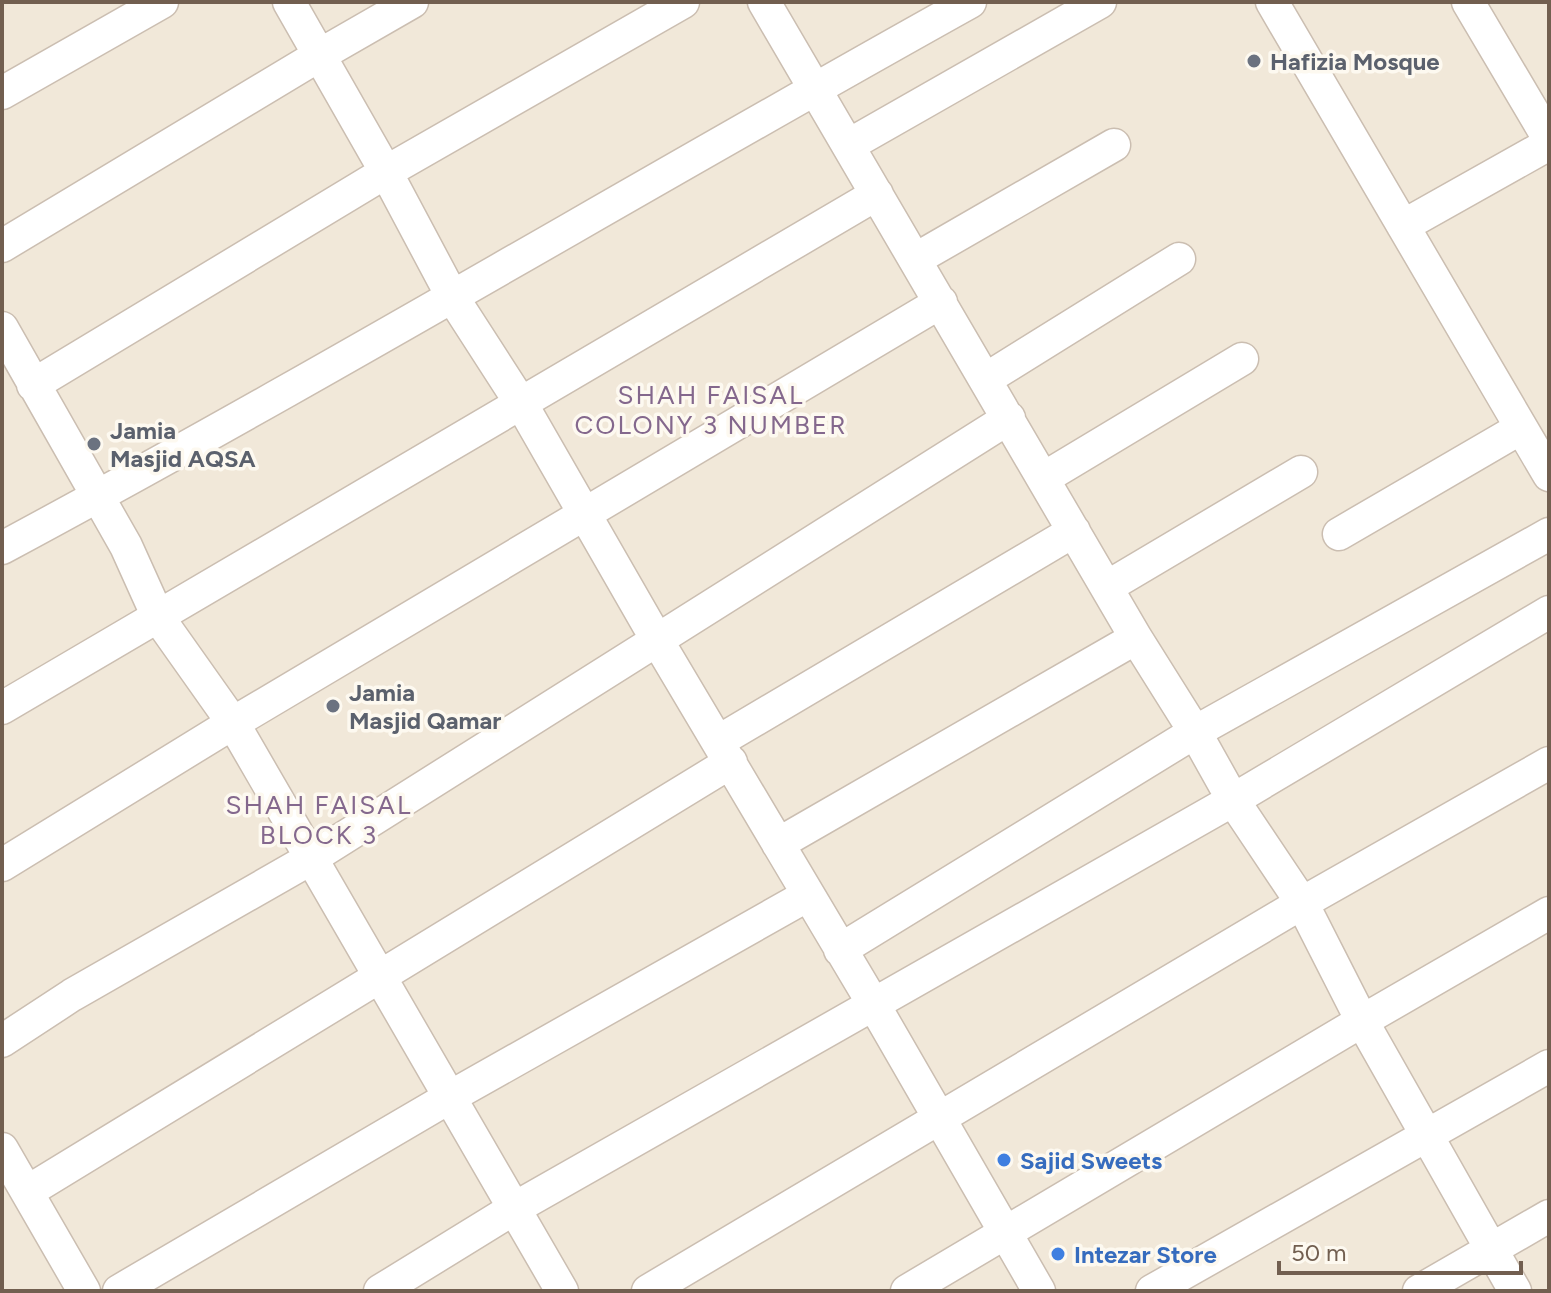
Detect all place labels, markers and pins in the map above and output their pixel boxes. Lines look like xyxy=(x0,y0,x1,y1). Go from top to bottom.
place label: Hafizia Mosque xyxy=(1270,47,1440,76)
marker: Hafizia Mosque xyxy=(1245,52,1263,70)
place label: Jamia Masjid AQSA xyxy=(110,416,256,473)
marker: Jamia Masjid AQSA xyxy=(85,435,103,453)
place label: Jamia Masjid Qamar xyxy=(349,678,501,735)
marker: Jamia Masjid Qamar xyxy=(324,697,342,715)
place label: Sajid Sweets xyxy=(1020,1146,1162,1175)
marker: Sajid Sweets xyxy=(995,1151,1013,1169)
place label: Intezar Store xyxy=(1074,1240,1217,1269)
marker: Intezar Store xyxy=(1049,1245,1067,1263)

